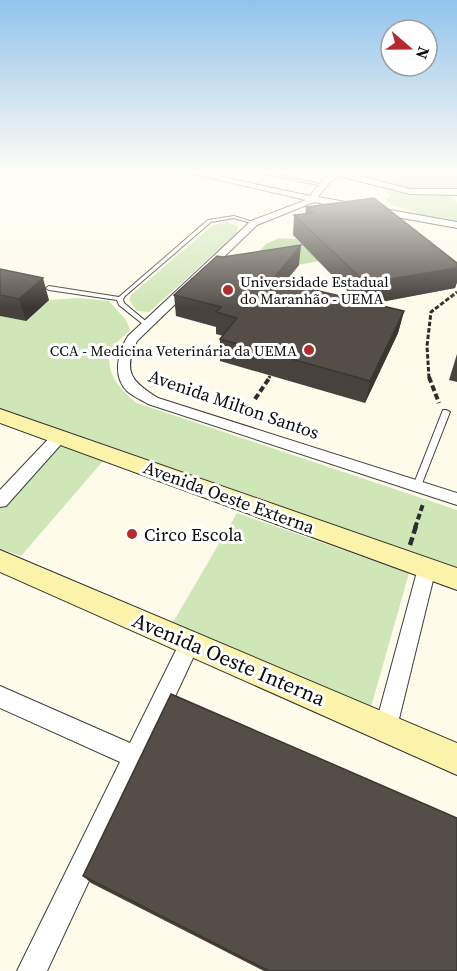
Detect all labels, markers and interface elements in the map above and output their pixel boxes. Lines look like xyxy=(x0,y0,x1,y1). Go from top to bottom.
north arrow xyxy=(379,18,439,78)
text: N xyxy=(411,44,435,63)
place label: Universidade Estadual do Maranhão - UEMA xyxy=(240,271,389,309)
marker: Universidade Estadual do Maranhão - UEMA xyxy=(221,283,235,297)
place label: CCA - Medicina Veterinária da UEMA xyxy=(50,340,297,361)
marker: CCA - Medicina Veterinária da UEMA xyxy=(302,343,316,357)
street label: Avenida Milton Santos xyxy=(145,363,323,445)
street label: Avenida Oeste Externa xyxy=(140,454,319,540)
place label: Circo Escola xyxy=(144,522,243,547)
marker: Circo Escola xyxy=(125,527,139,541)
street label: Avenida Oeste Interna xyxy=(128,605,330,713)

